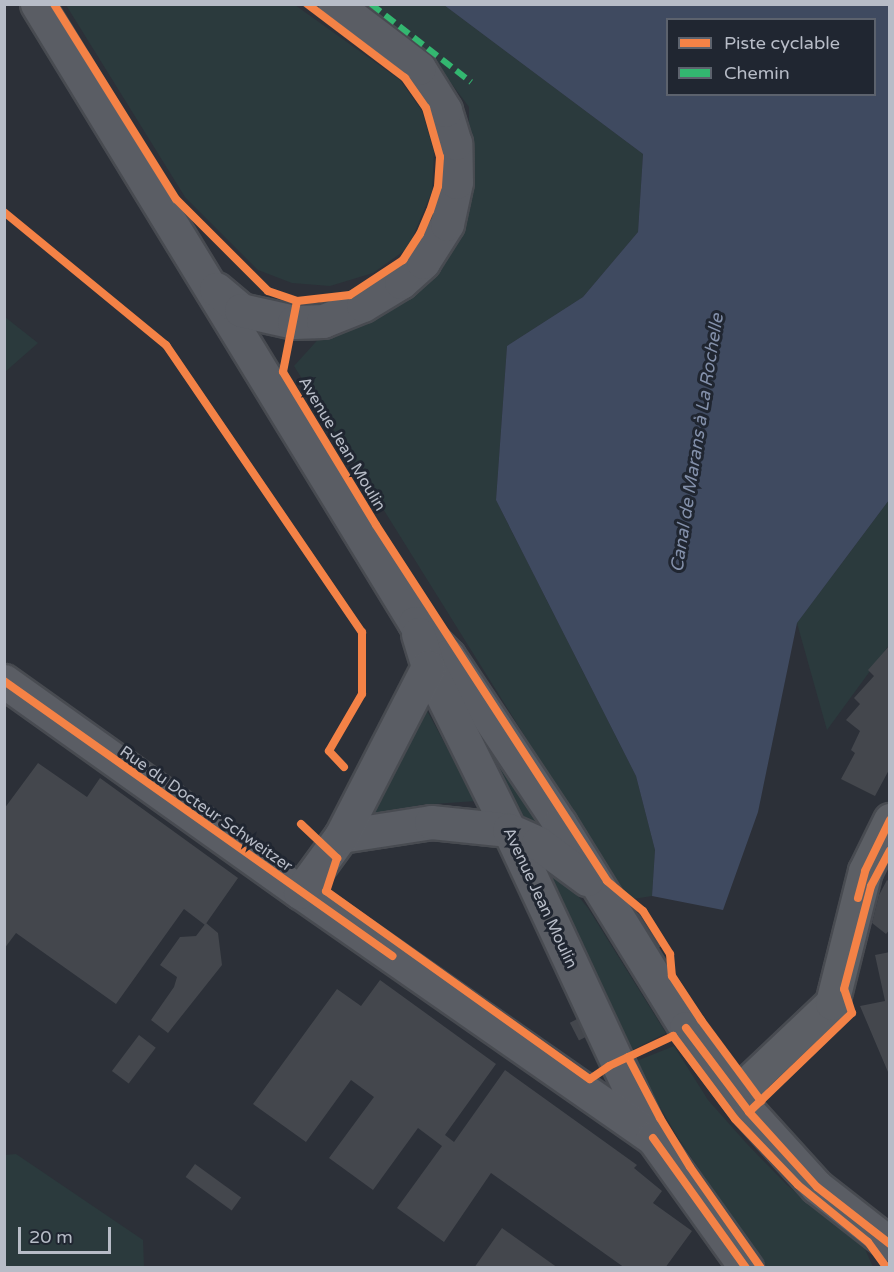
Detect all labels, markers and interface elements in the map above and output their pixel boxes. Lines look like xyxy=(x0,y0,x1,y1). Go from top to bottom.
legend xyxy=(666,18,876,96)
text: Piste cyclable xyxy=(724,32,840,54)
text: Chemin xyxy=(724,62,790,84)
water label: Canal de Marans à La Rochelle xyxy=(666,312,728,574)
street label: Avenue Jean Moulin xyxy=(294,373,390,515)
street label: Rue du Docteur Schweitzer xyxy=(116,742,296,876)
street label: Avenue Jean Moulin xyxy=(499,824,581,972)
scale bar xyxy=(21,1215,114,1253)
text: 20 m xyxy=(29,1226,73,1248)

